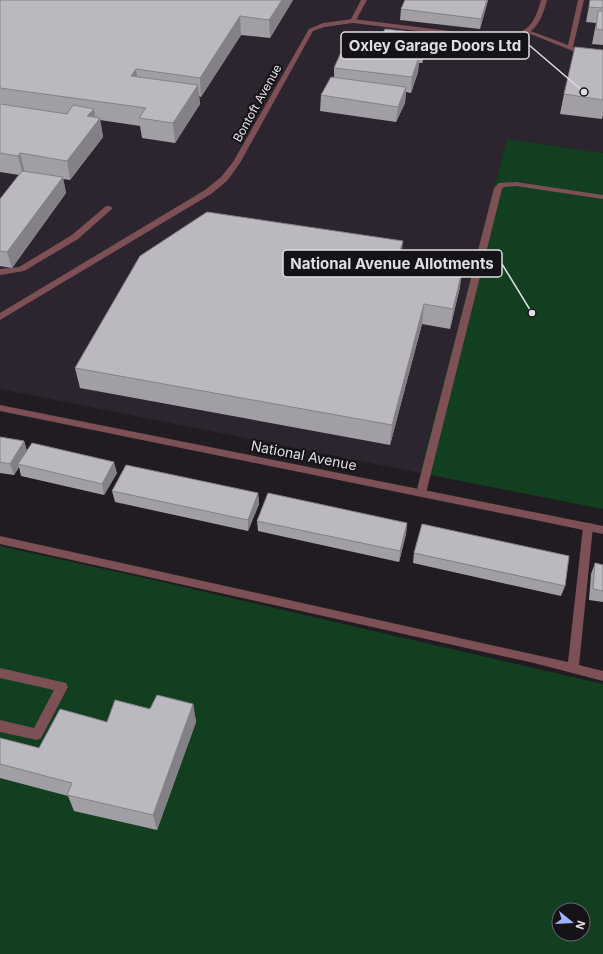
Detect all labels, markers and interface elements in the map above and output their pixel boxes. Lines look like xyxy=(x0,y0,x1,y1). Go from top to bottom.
callout: Oxley Garage Doors Ltd xyxy=(341,32,529,59)
text: Oxley Garage Doors Ltd xyxy=(349,36,521,55)
street label: Bontoft Avenue xyxy=(229,61,285,145)
callout: National Avenue Allotments xyxy=(283,250,502,277)
text: National Avenue Allotments xyxy=(290,254,494,273)
street label: National Avenue xyxy=(250,436,358,474)
north arrow xyxy=(551,902,591,942)
text: N xyxy=(573,919,588,931)

